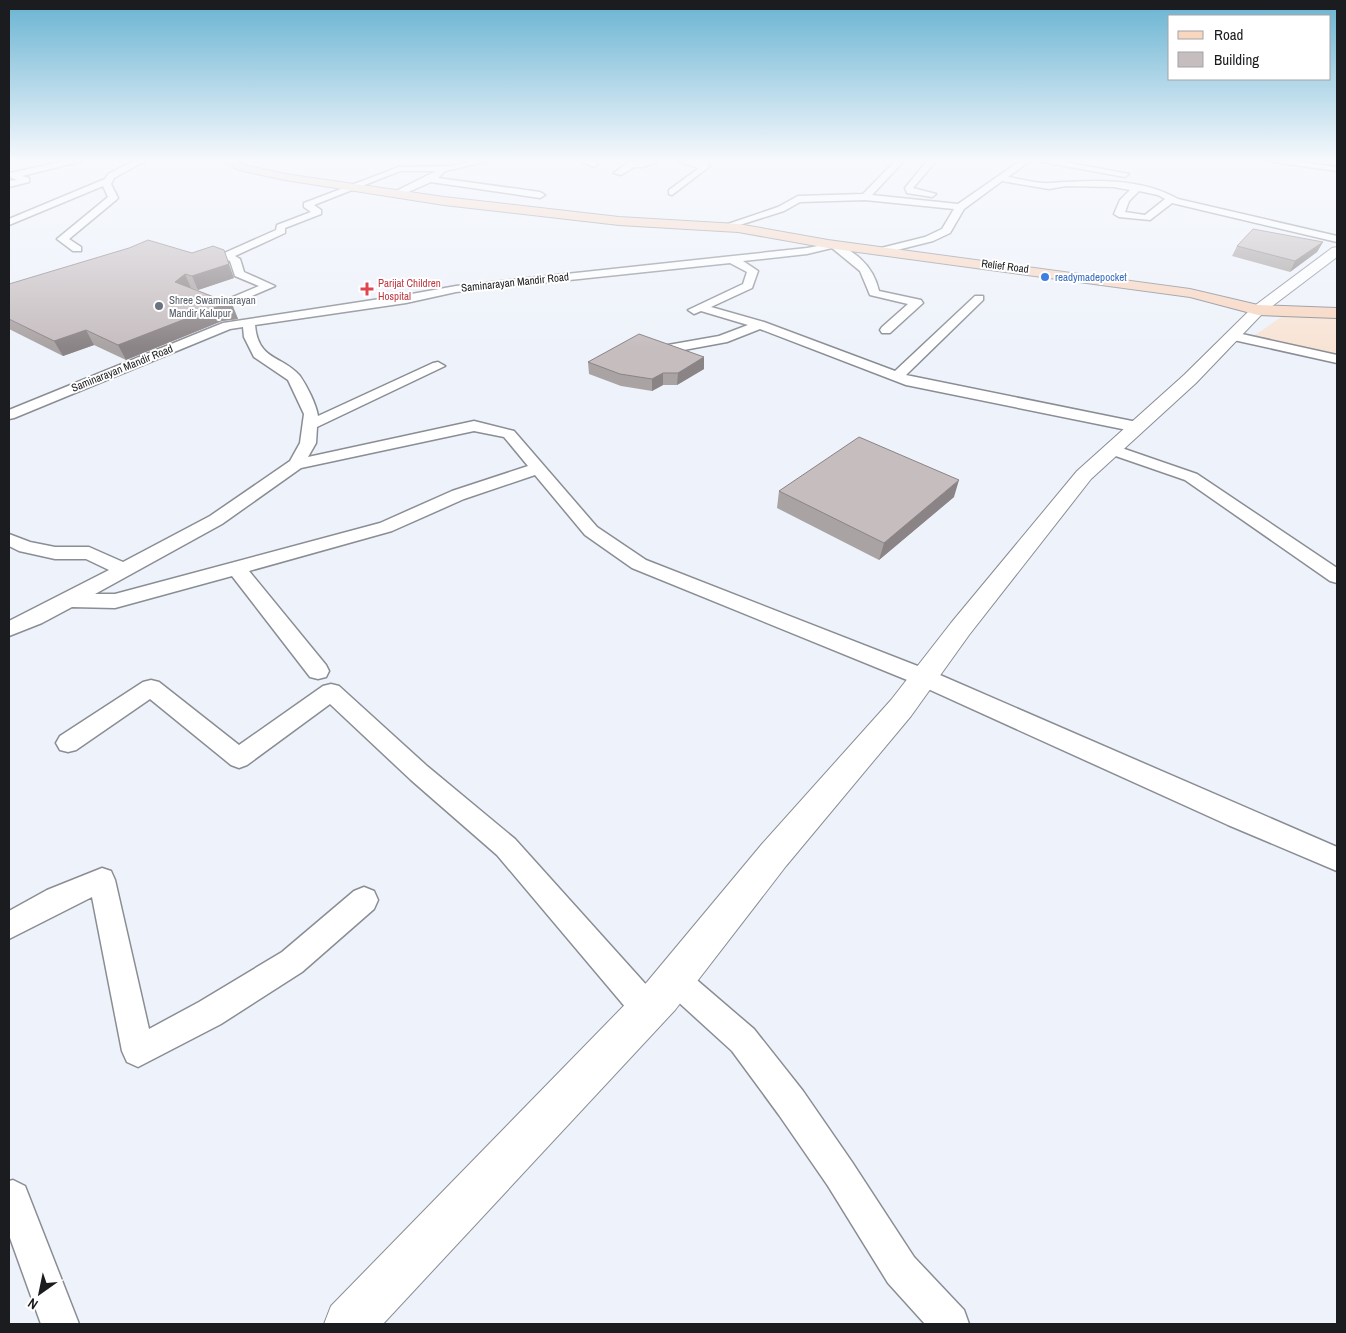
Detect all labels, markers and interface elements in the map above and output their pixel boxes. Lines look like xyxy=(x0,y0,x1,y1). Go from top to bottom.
legend xyxy=(1168,15,1331,80)
text: Road xyxy=(1214,24,1243,45)
text: Building xyxy=(1214,49,1259,70)
street label: Relief Road xyxy=(981,256,1029,276)
street label: Saminarayan Mandir Road xyxy=(460,269,570,295)
place label: readymadepocket xyxy=(1055,270,1127,284)
marker: readymadepocket xyxy=(1039,271,1051,283)
place label: Parijat Children Hospital xyxy=(378,276,441,303)
marker: Parijat Children Hospital xyxy=(360,282,374,296)
place label: Shree Swaminarayan Mandir Kalupur xyxy=(169,293,256,320)
marker: Shree Swaminarayan Mandir Kalupur xyxy=(153,300,165,312)
street label: Saminarayan Mandir Road xyxy=(69,341,175,395)
north arrow xyxy=(15,1268,65,1318)
text: N xyxy=(25,1294,41,1314)

